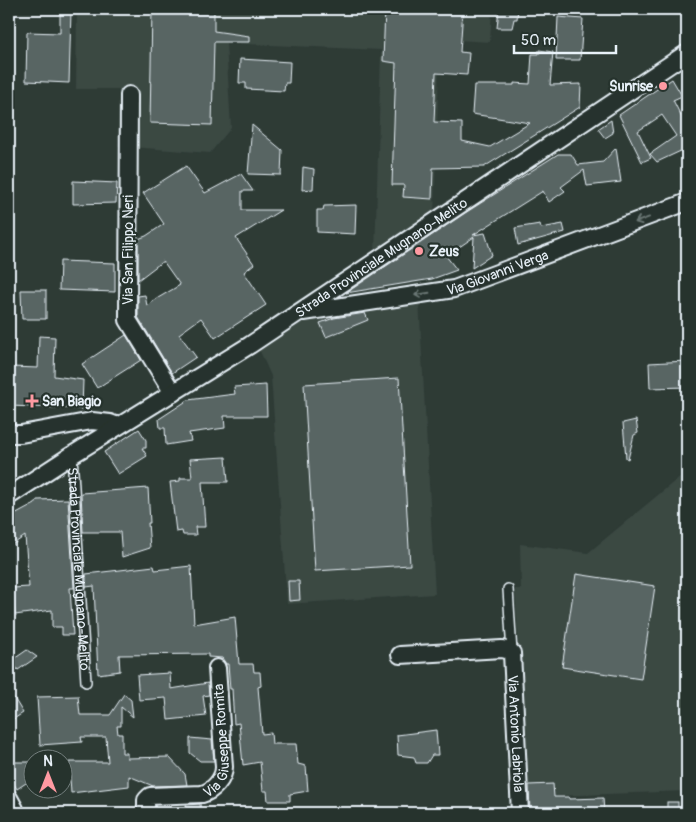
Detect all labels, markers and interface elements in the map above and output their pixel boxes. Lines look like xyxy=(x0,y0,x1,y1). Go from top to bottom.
scale bar xyxy=(514,22,616,54)
text: 50 m xyxy=(521,31,556,50)
place label: Sunrise xyxy=(609,78,654,95)
marker: Sunrise xyxy=(657,80,669,92)
street label: Via San Filippo Neri xyxy=(120,194,137,305)
street label: Strada Provinciale Mugnano-Melito xyxy=(292,194,471,321)
one-way arrow xyxy=(635,216,650,225)
place label: Zeus xyxy=(429,243,459,260)
marker: Zeus xyxy=(413,245,425,257)
street label: Via Giovanni Verga xyxy=(445,247,551,299)
one-way arrow xyxy=(414,289,430,299)
place label: San Biagio xyxy=(42,393,102,410)
marker: San Biagio xyxy=(26,395,38,407)
street label: Strada Provinciale Mugnano-Melito xyxy=(64,467,93,671)
street label: Via Antonio Labriola xyxy=(504,675,527,793)
street label: Via Giuseppe Romita xyxy=(200,683,233,801)
north arrow xyxy=(22,750,72,800)
text: N xyxy=(43,753,53,770)

